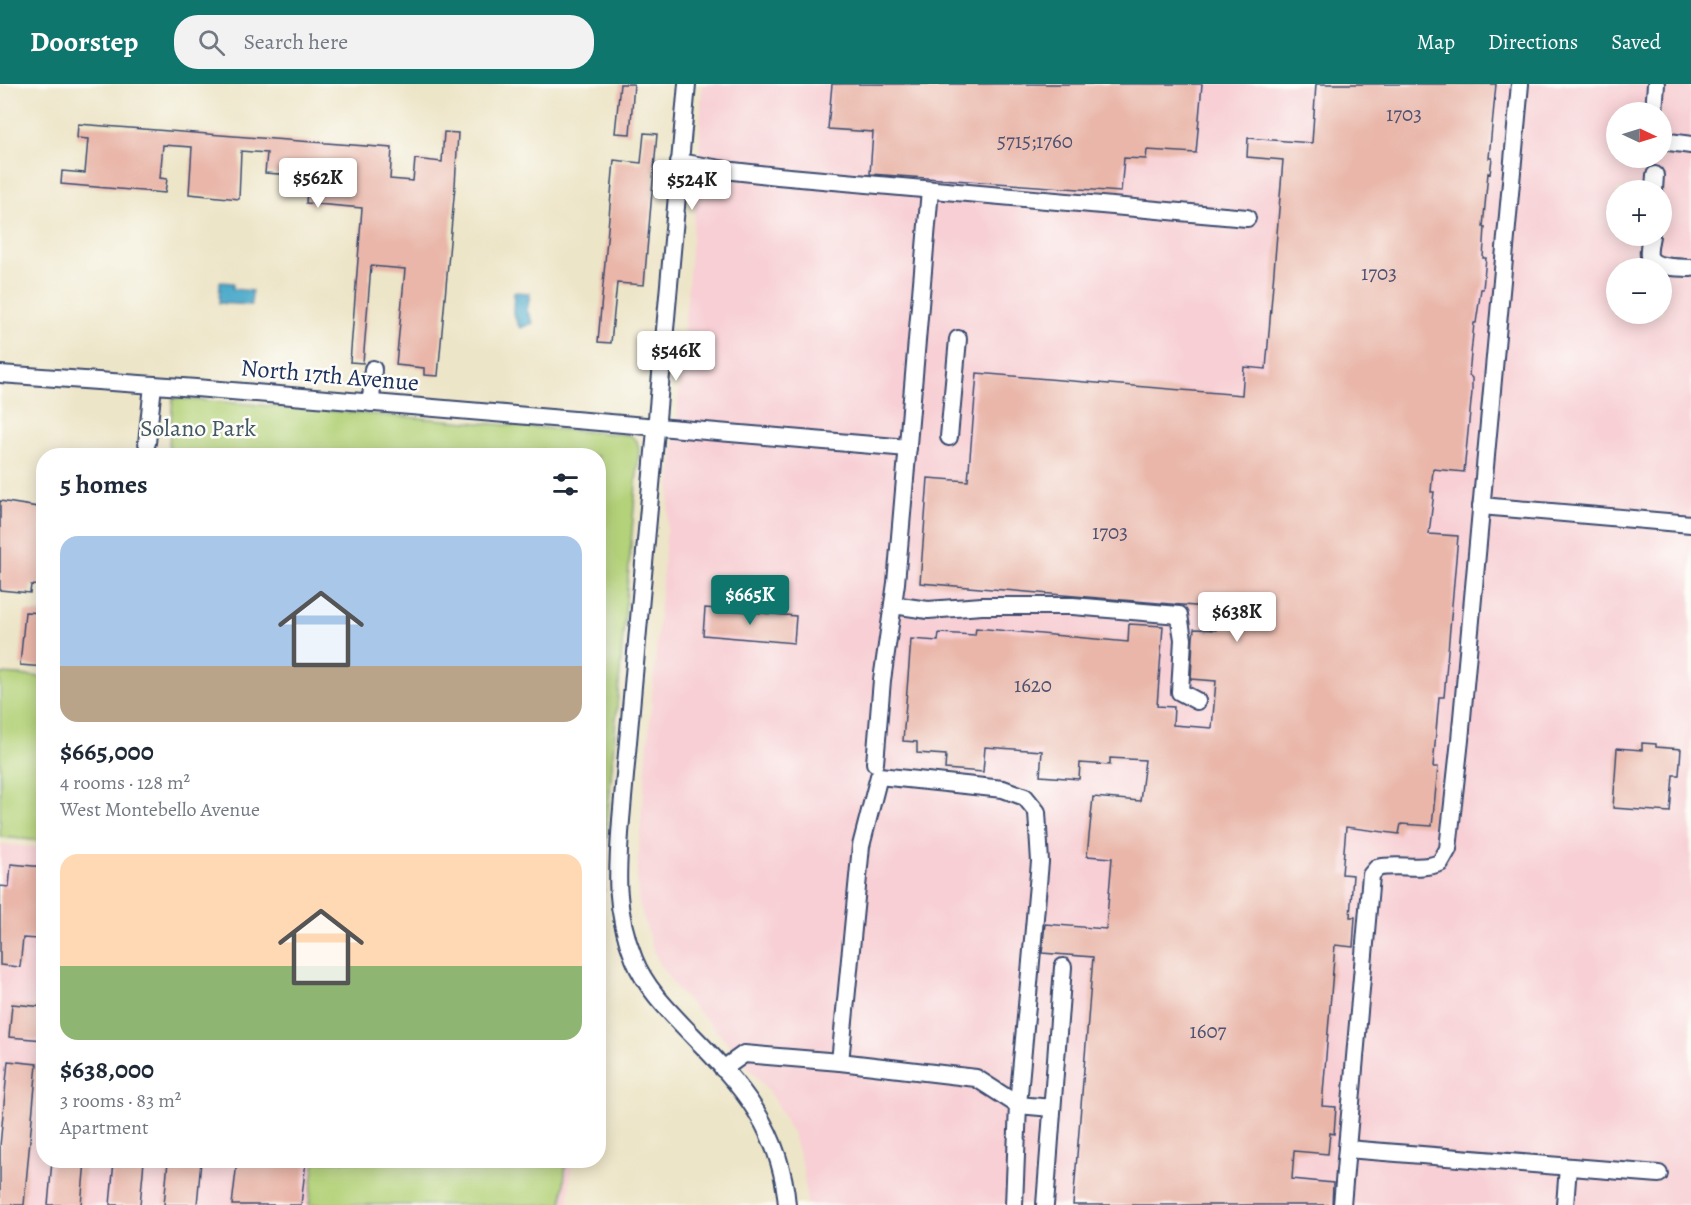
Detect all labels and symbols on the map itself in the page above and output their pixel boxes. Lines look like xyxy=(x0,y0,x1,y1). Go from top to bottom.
house number: 1703 xyxy=(1386,100,1422,128)
north arrow xyxy=(1606,102,1672,168)
house number: 5715;1760 xyxy=(997,127,1073,155)
pin: $562K xyxy=(276,158,360,209)
pin: $524K xyxy=(650,160,734,211)
house number: 1703 xyxy=(1361,259,1397,287)
pin: $546K xyxy=(634,331,718,382)
street label: North 17th Avenue xyxy=(240,351,420,399)
park label: Solano Park xyxy=(140,412,256,444)
house number: 1703 xyxy=(1092,518,1128,546)
pin: $665K xyxy=(708,575,792,626)
pin: $638K xyxy=(1195,592,1279,643)
house number: 1620 xyxy=(1014,671,1052,699)
house number: 1607 xyxy=(1190,1017,1227,1045)

